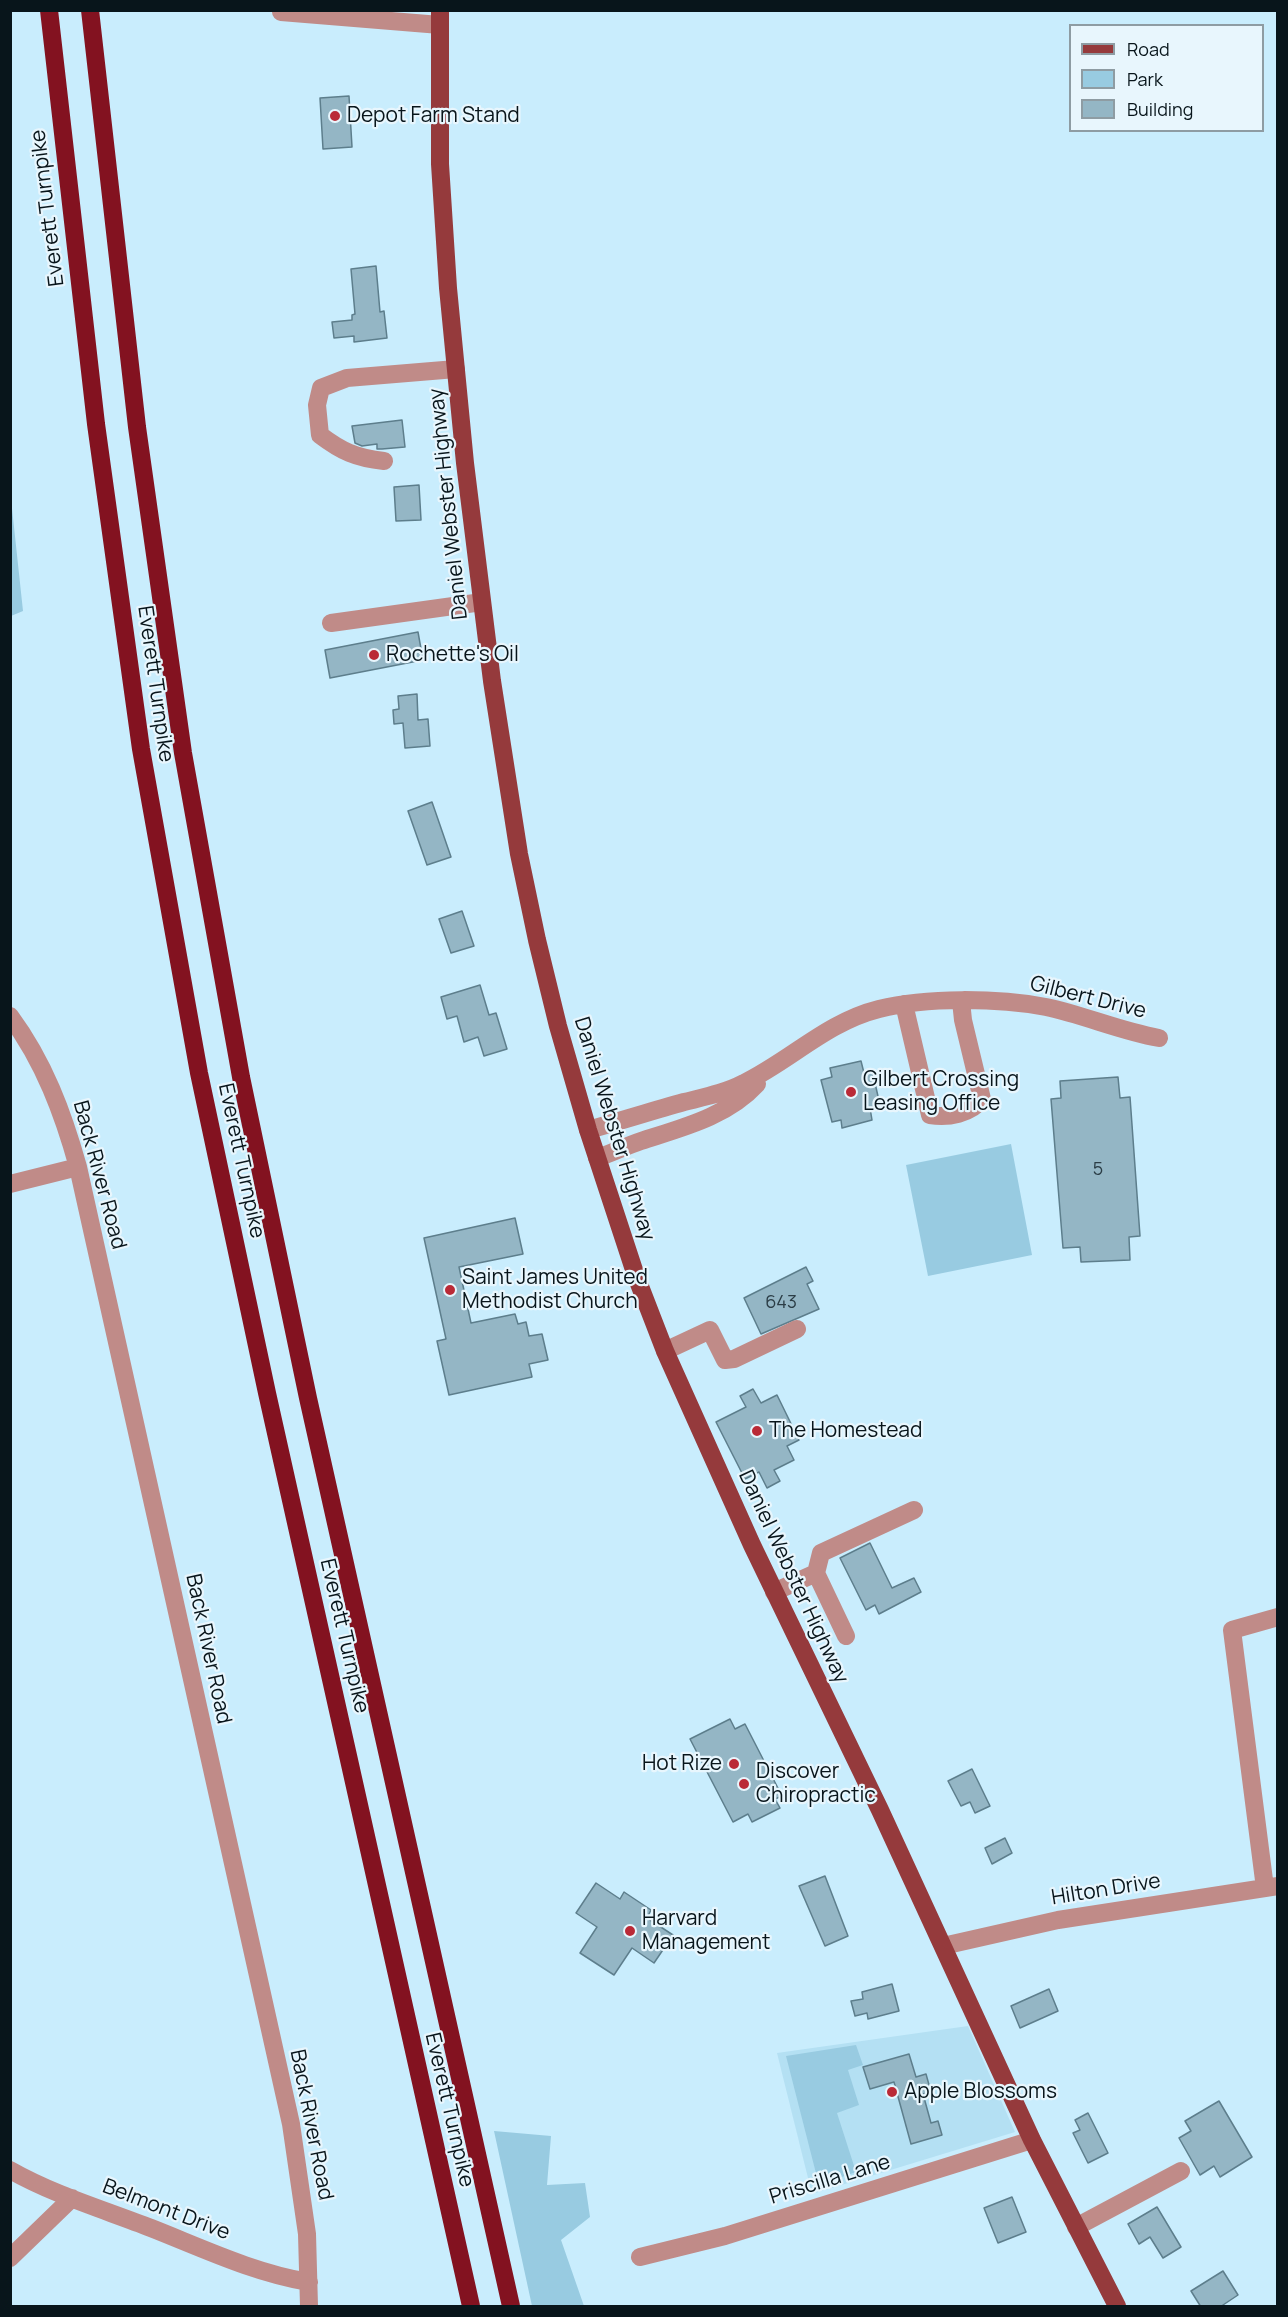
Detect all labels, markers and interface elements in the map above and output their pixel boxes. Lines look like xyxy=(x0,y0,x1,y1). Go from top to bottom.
legend xyxy=(1069,24,1264,132)
text: Road xyxy=(1127,37,1170,61)
text: Park xyxy=(1127,67,1163,91)
text: Building xyxy=(1127,97,1193,121)
place label: Depot Farm Stand xyxy=(347,103,520,129)
marker: Depot Farm Stand xyxy=(328,109,342,123)
street label: Everett Turnpike xyxy=(26,128,70,288)
street label: Daniel Webster Highway xyxy=(424,387,474,621)
street label: Everett Turnpike xyxy=(132,604,178,764)
place label: Rochette's Oil xyxy=(386,642,519,668)
marker: Rochette's Oil xyxy=(367,648,381,662)
street label: Gilbert Drive xyxy=(1027,971,1149,1025)
street label: Daniel Webster Highway xyxy=(568,1014,660,1244)
place label: Gilbert Crossing Leasing Office xyxy=(863,1067,1019,1117)
street label: Everett Turnpike xyxy=(212,1081,270,1241)
marker: Gilbert Crossing Leasing Office xyxy=(844,1085,858,1099)
street label: Back River Road xyxy=(67,1098,131,1252)
house number: 5 xyxy=(1093,1159,1103,1181)
place label: Saint James United Methodist Church xyxy=(462,1265,648,1315)
marker: Saint James United Methodist Church xyxy=(443,1283,457,1297)
house number: 643 xyxy=(765,1292,797,1314)
place label: The Homestead xyxy=(769,1418,922,1444)
marker: The Homestead xyxy=(750,1424,764,1438)
street label: Daniel Webster Highway xyxy=(732,1466,854,1688)
street label: Everett Turnpike xyxy=(314,1556,374,1716)
street label: Back River Road xyxy=(180,1572,236,1726)
place label: Hot Rize xyxy=(642,1751,722,1777)
marker: Hot Rize xyxy=(727,1757,741,1771)
place label: Discover Chiropractic xyxy=(756,1759,876,1809)
marker: Discover Chiropractic xyxy=(737,1777,751,1791)
street label: Hilton Drive xyxy=(1050,1869,1162,1911)
place label: Harvard Management xyxy=(642,1906,770,1956)
marker: Harvard Management xyxy=(623,1924,637,1938)
street label: Everett Turnpike xyxy=(419,2030,479,2190)
street label: Back River Road xyxy=(284,2048,338,2202)
place label: Apple Blossoms xyxy=(904,2079,1057,2105)
marker: Apple Blossoms xyxy=(885,2085,899,2099)
street label: Priscilla Lane xyxy=(766,2150,894,2210)
street label: Belmont Drive xyxy=(99,2174,233,2246)

